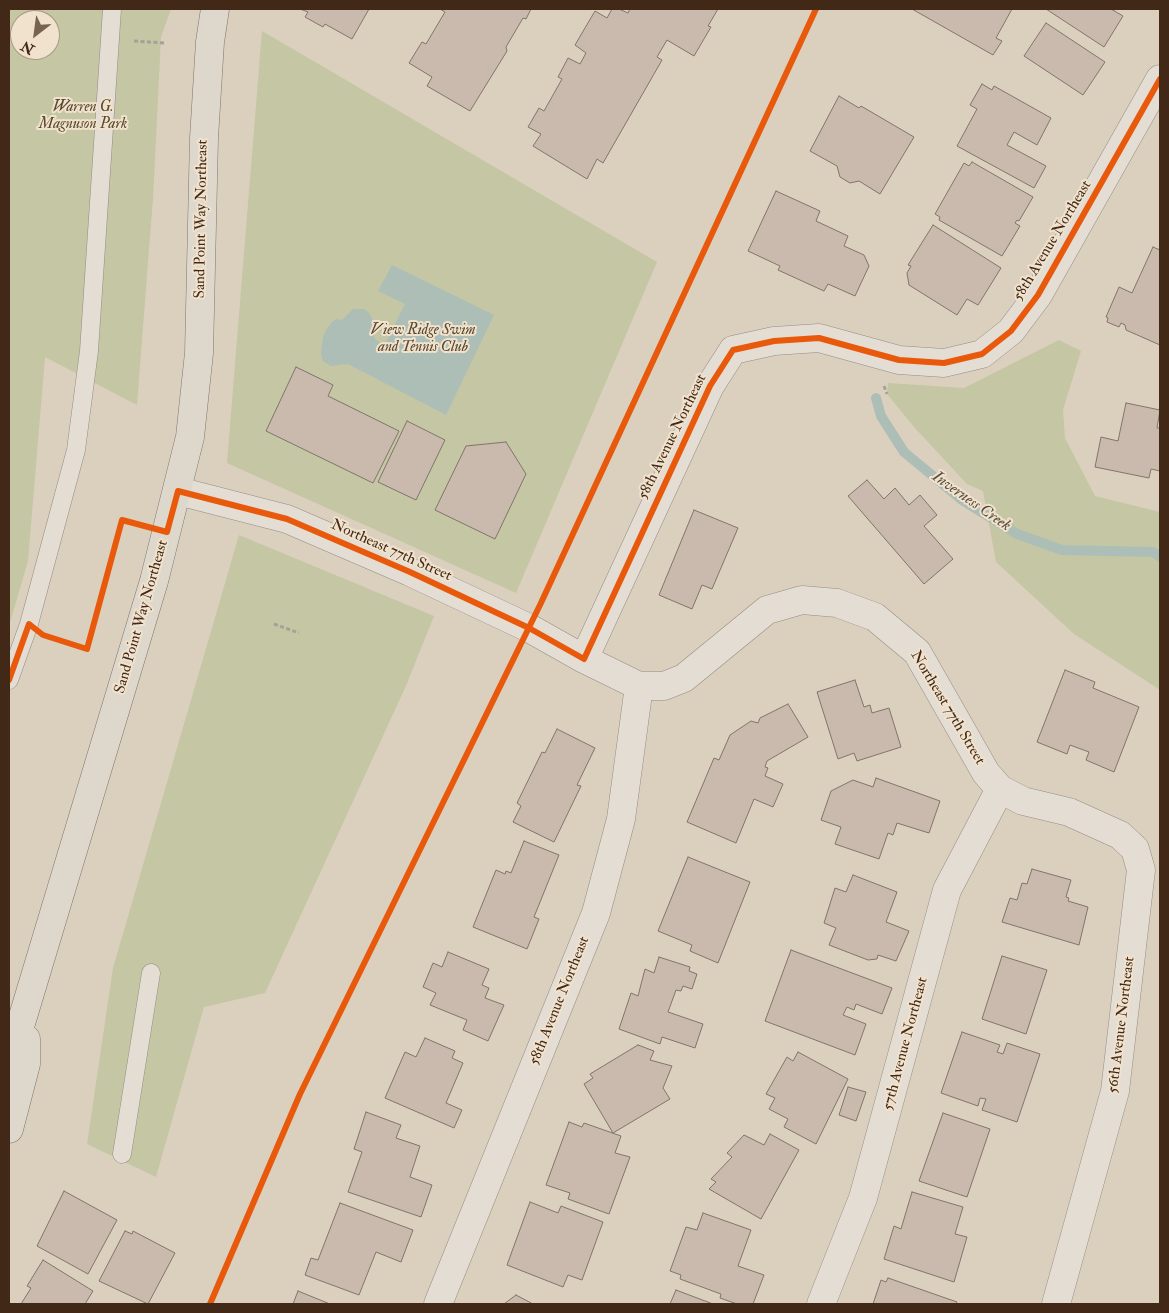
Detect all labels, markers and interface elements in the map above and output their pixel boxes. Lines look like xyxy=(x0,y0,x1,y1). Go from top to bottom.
north arrow xyxy=(10,10,60,60)
text: N xyxy=(18,37,37,58)
park label: Warren G. Magnuson Park xyxy=(39,99,127,134)
street label: Sand Point Way Northeast xyxy=(192,140,212,298)
street label: 58th Avenue Northeast xyxy=(1010,178,1096,304)
park label: View Ridge Swim and Tennis Club xyxy=(370,322,476,357)
street label: 58th Avenue Northeast xyxy=(635,371,711,503)
water label: Inverness Creek xyxy=(928,468,1014,536)
street label: Northeast 77th Street xyxy=(328,516,454,586)
street label: Sand Point Way Northeast xyxy=(111,538,173,696)
street label: Northeast 77th Street xyxy=(906,648,988,768)
street label: 58th Avenue Northeast xyxy=(526,934,594,1068)
street label: 56th Avenue Northeast xyxy=(1105,956,1139,1094)
street label: 57th Avenue Northeast xyxy=(880,976,932,1112)

